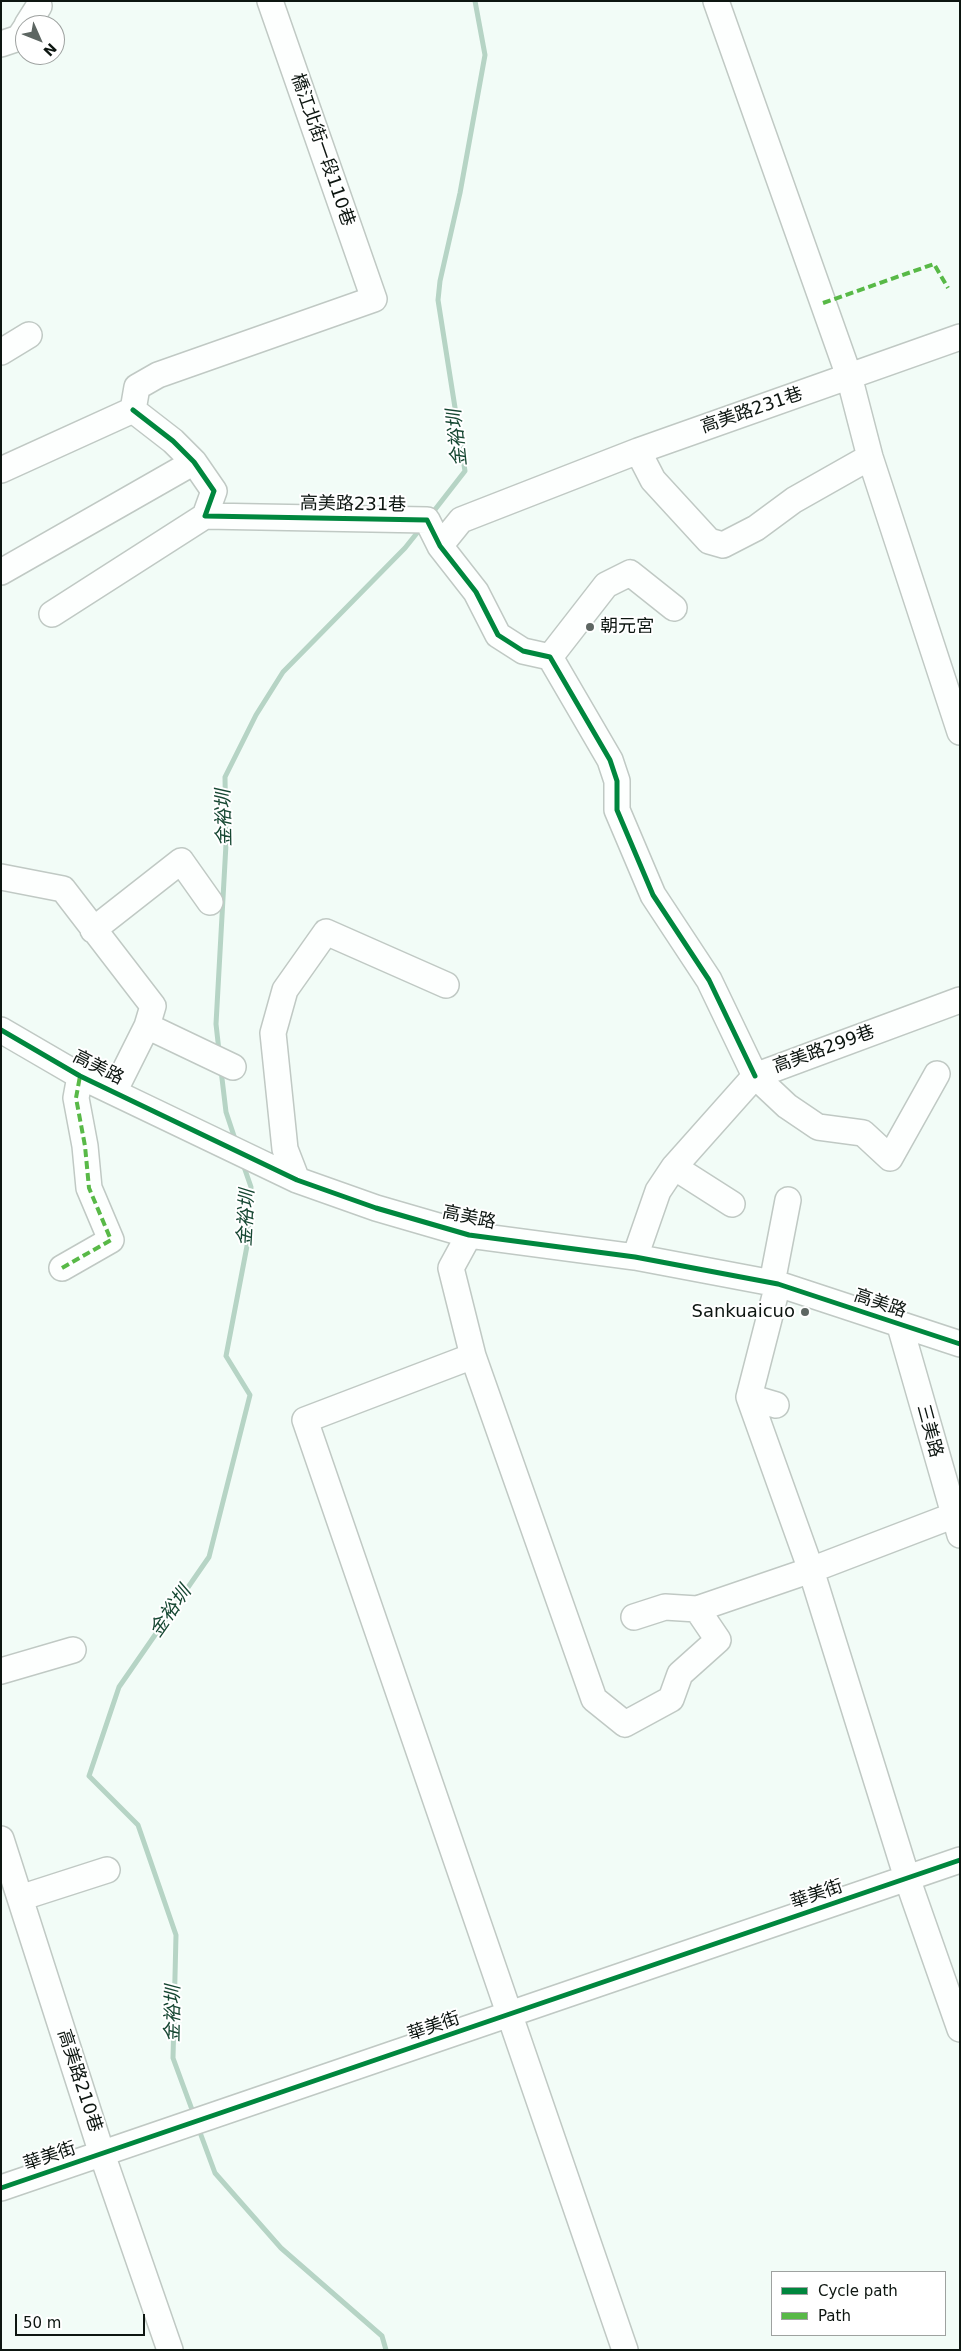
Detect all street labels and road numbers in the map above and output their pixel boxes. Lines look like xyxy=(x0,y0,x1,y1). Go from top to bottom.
street label: 橋江北街一段110巷 xyxy=(286,71,358,229)
street label: 高美路231巷 xyxy=(698,383,806,439)
street label: 高美路231巷 xyxy=(300,493,406,517)
street label: 高美路299巷 xyxy=(770,1022,878,1078)
street label: 高美路 xyxy=(69,1046,127,1090)
street label: 高美路 xyxy=(440,1202,498,1234)
street label: 高美路 xyxy=(851,1285,909,1323)
street label: 三美路 xyxy=(912,1402,946,1460)
street label: 華美街 xyxy=(788,1876,846,1914)
street label: 華美街 xyxy=(405,2008,463,2046)
street label: 高美路210巷 xyxy=(52,2027,106,2135)
street label: 華美街 xyxy=(21,2138,79,2176)

